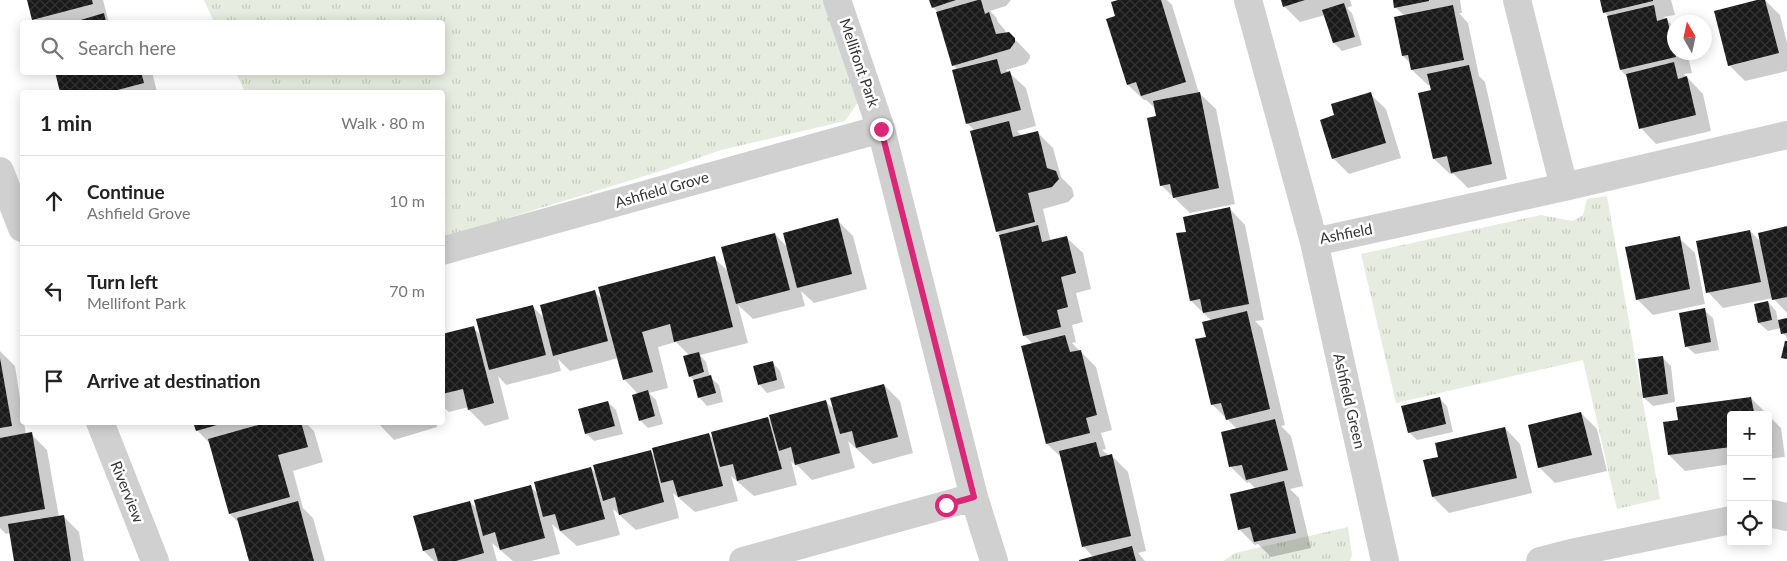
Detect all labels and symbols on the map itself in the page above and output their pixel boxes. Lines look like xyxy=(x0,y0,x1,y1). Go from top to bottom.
north arrow xyxy=(1667,15,1712,60)
street label: Mellifont Park xyxy=(836,16,884,110)
route end xyxy=(870,118,893,141)
street label: Ashfield Grove xyxy=(613,167,711,211)
street label: Ashfield xyxy=(1318,219,1374,247)
street label: Ashfield Green xyxy=(1330,351,1370,450)
street label: Riverview xyxy=(107,458,148,525)
route start xyxy=(935,494,958,517)

